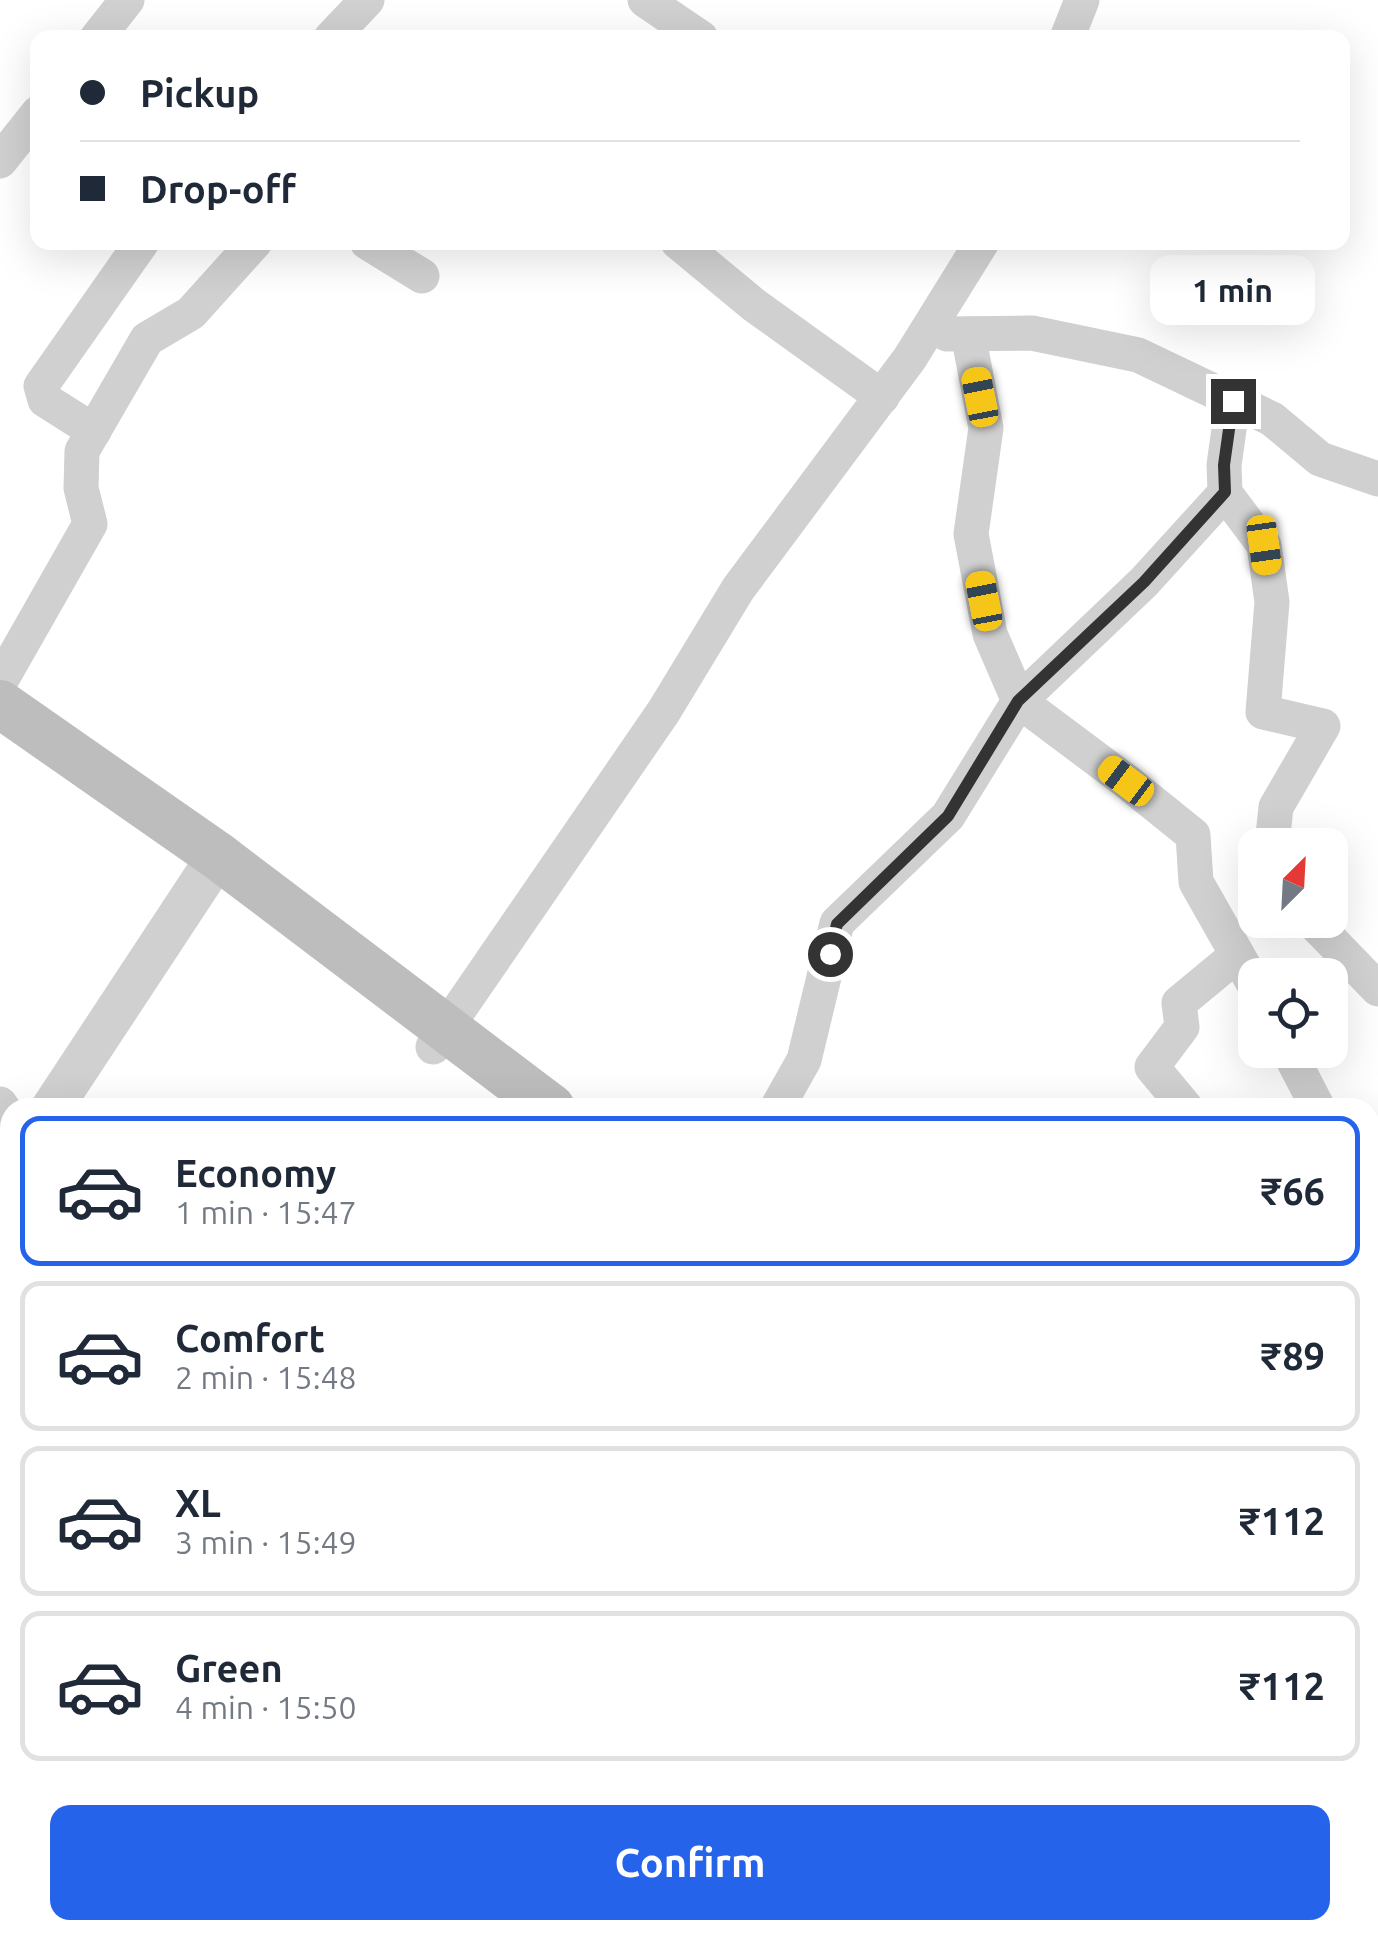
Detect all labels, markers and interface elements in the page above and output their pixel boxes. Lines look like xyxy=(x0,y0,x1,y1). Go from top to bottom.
text: Pickup xyxy=(140,72,259,114)
text: Drop-off xyxy=(140,168,296,210)
callout: 1 min xyxy=(1150,256,1316,326)
text: 1 min xyxy=(1192,272,1273,308)
car xyxy=(960,365,1000,429)
route end xyxy=(1211,379,1256,424)
car xyxy=(1245,513,1283,577)
car xyxy=(964,569,1004,633)
car xyxy=(1093,751,1159,811)
north arrow xyxy=(1238,828,1348,938)
map controls xyxy=(1238,828,1348,1068)
route start xyxy=(808,932,853,977)
button: locate xyxy=(1238,958,1348,1068)
icon: car xyxy=(55,1146,145,1236)
text: Economy xyxy=(175,1152,336,1194)
text: ₹66 xyxy=(1261,1170,1325,1212)
text: 1 min · 15:47 xyxy=(175,1194,357,1230)
icon: car xyxy=(55,1311,145,1401)
text: Comfort xyxy=(175,1317,325,1359)
text: ₹89 xyxy=(1261,1335,1325,1377)
text: 2 min · 15:48 xyxy=(175,1359,357,1395)
icon: car xyxy=(55,1476,145,1566)
text: XL xyxy=(175,1482,221,1524)
text: ₹112 xyxy=(1239,1500,1325,1542)
text: 3 min · 15:49 xyxy=(175,1524,357,1560)
icon: car xyxy=(55,1641,145,1731)
text: Green xyxy=(175,1647,283,1689)
text: ₹112 xyxy=(1239,1665,1325,1707)
text: 4 min · 15:50 xyxy=(175,1689,357,1725)
button: Confirm xyxy=(50,1805,1330,1920)

